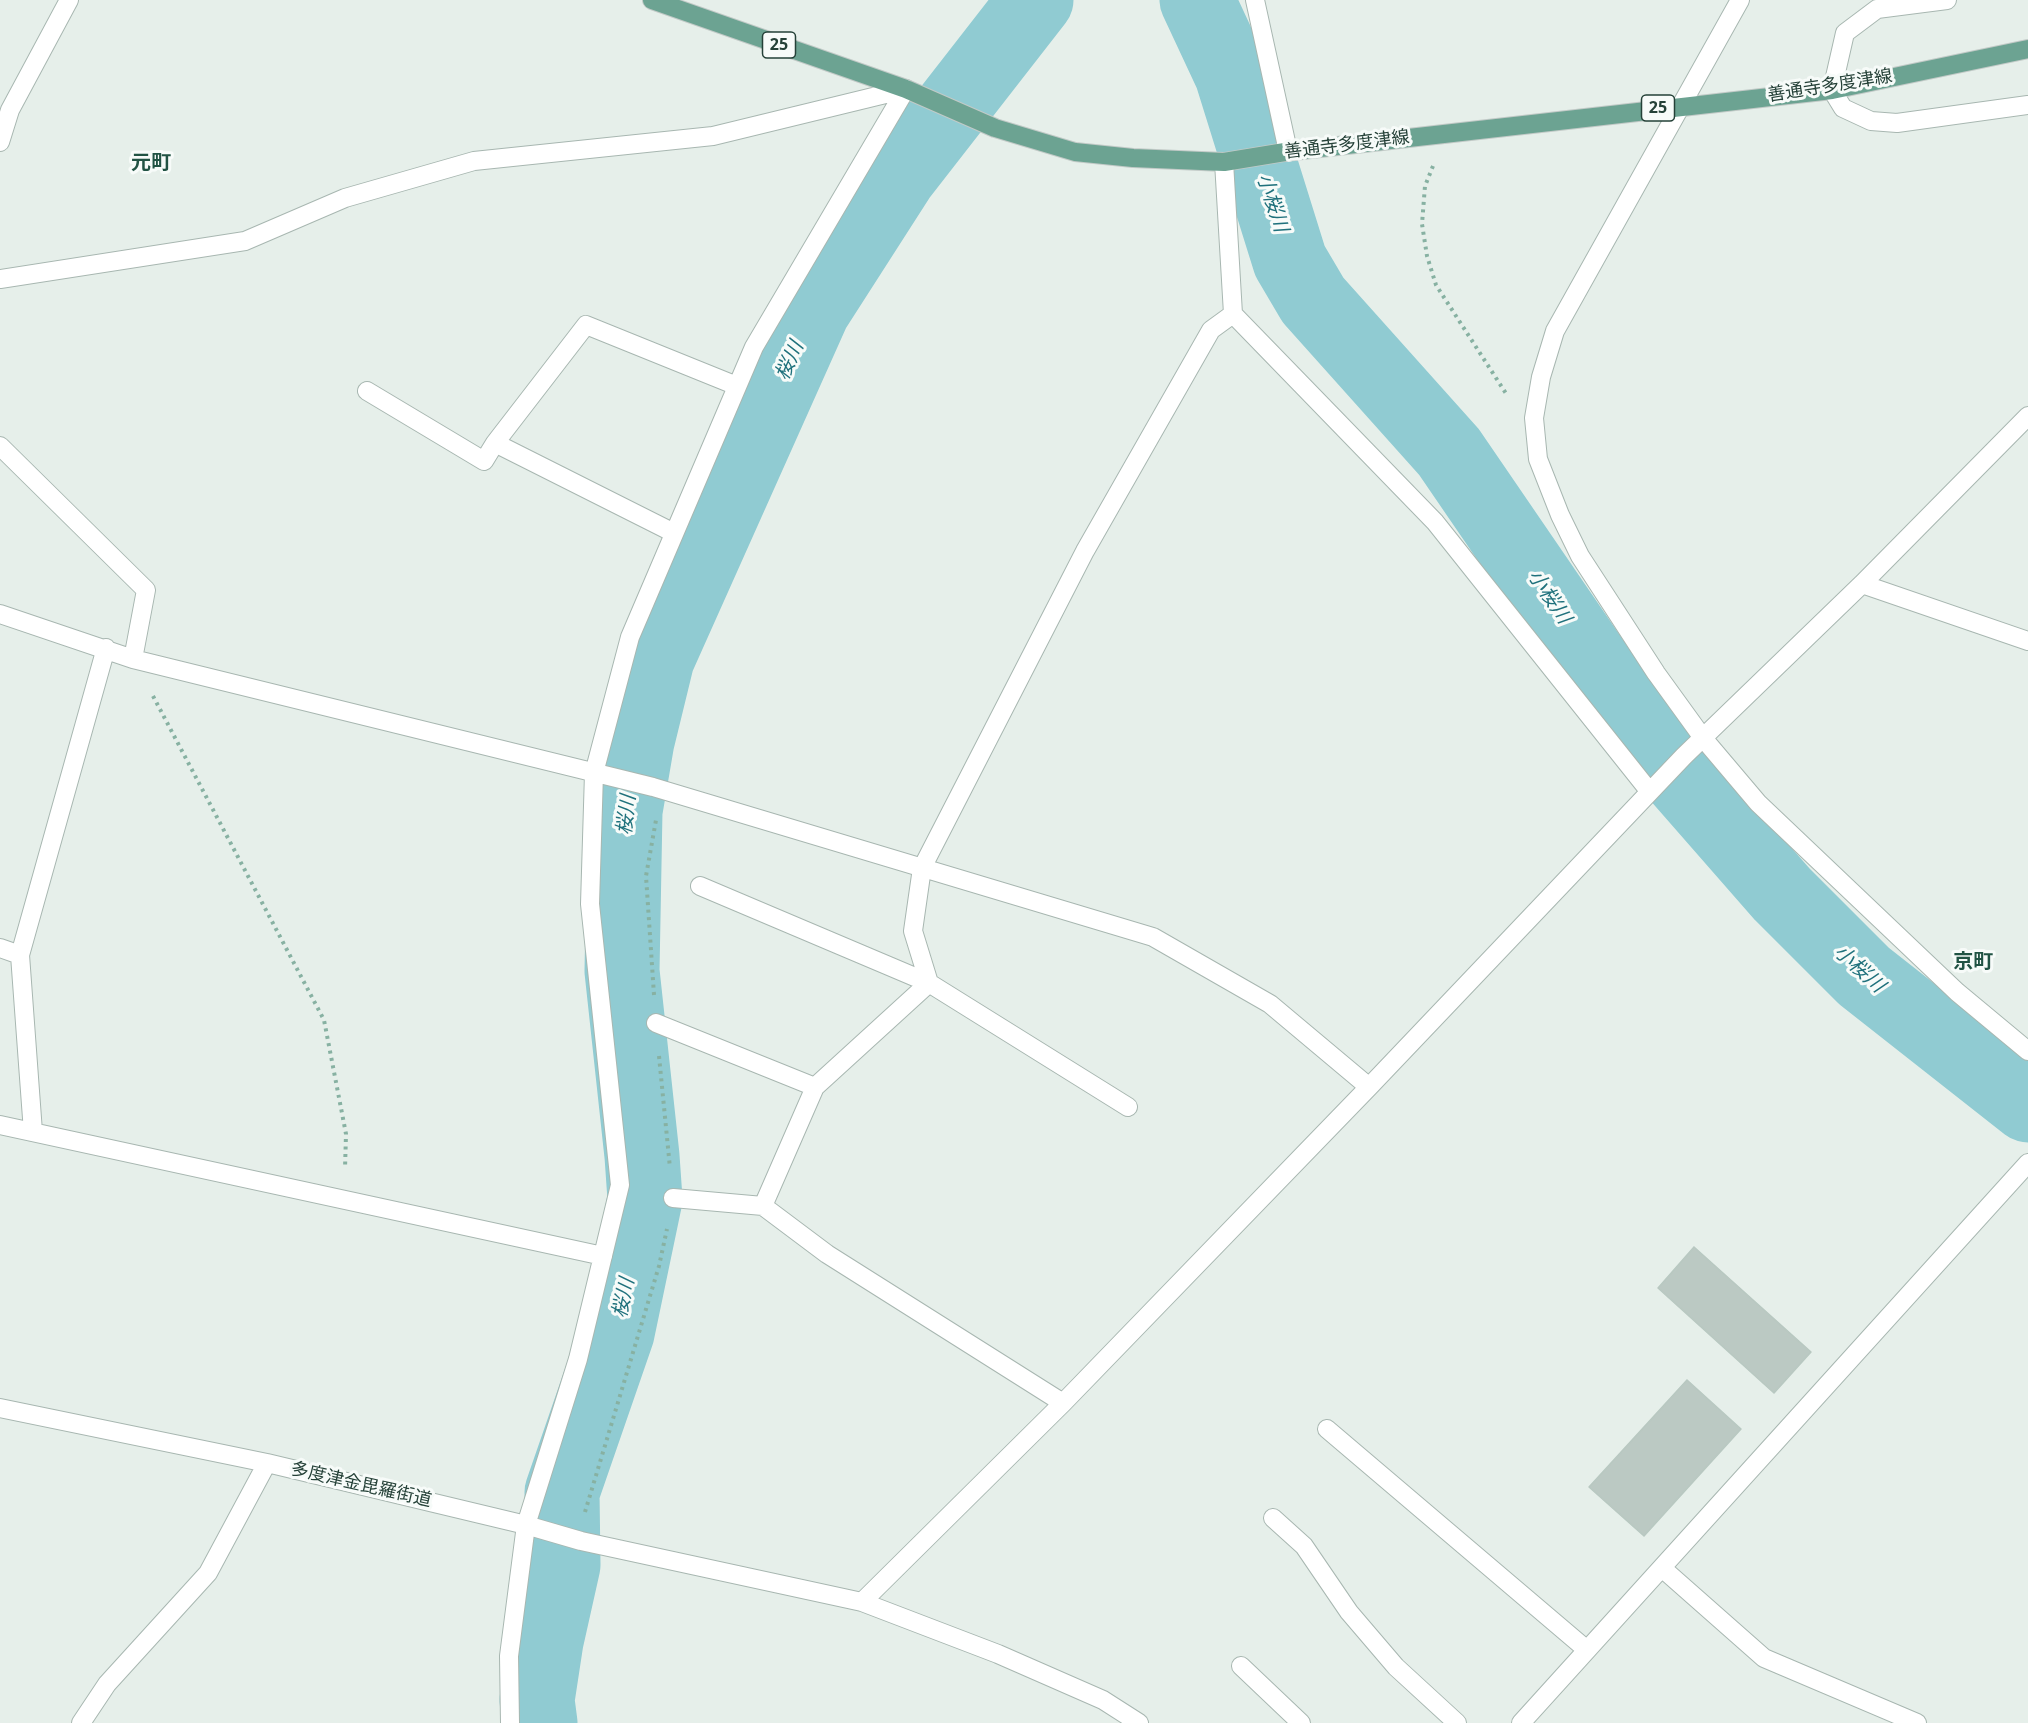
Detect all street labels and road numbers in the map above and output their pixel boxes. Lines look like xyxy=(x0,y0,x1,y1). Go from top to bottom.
road number: 25 xyxy=(762,32,796,58)
street label: 善通寺多度津線 xyxy=(1766,65,1894,107)
road number: 25 xyxy=(1642,95,1674,121)
street label: 善通寺多度津線 xyxy=(1283,127,1411,163)
street label: 多度津金毘羅街道 xyxy=(288,1458,434,1512)

